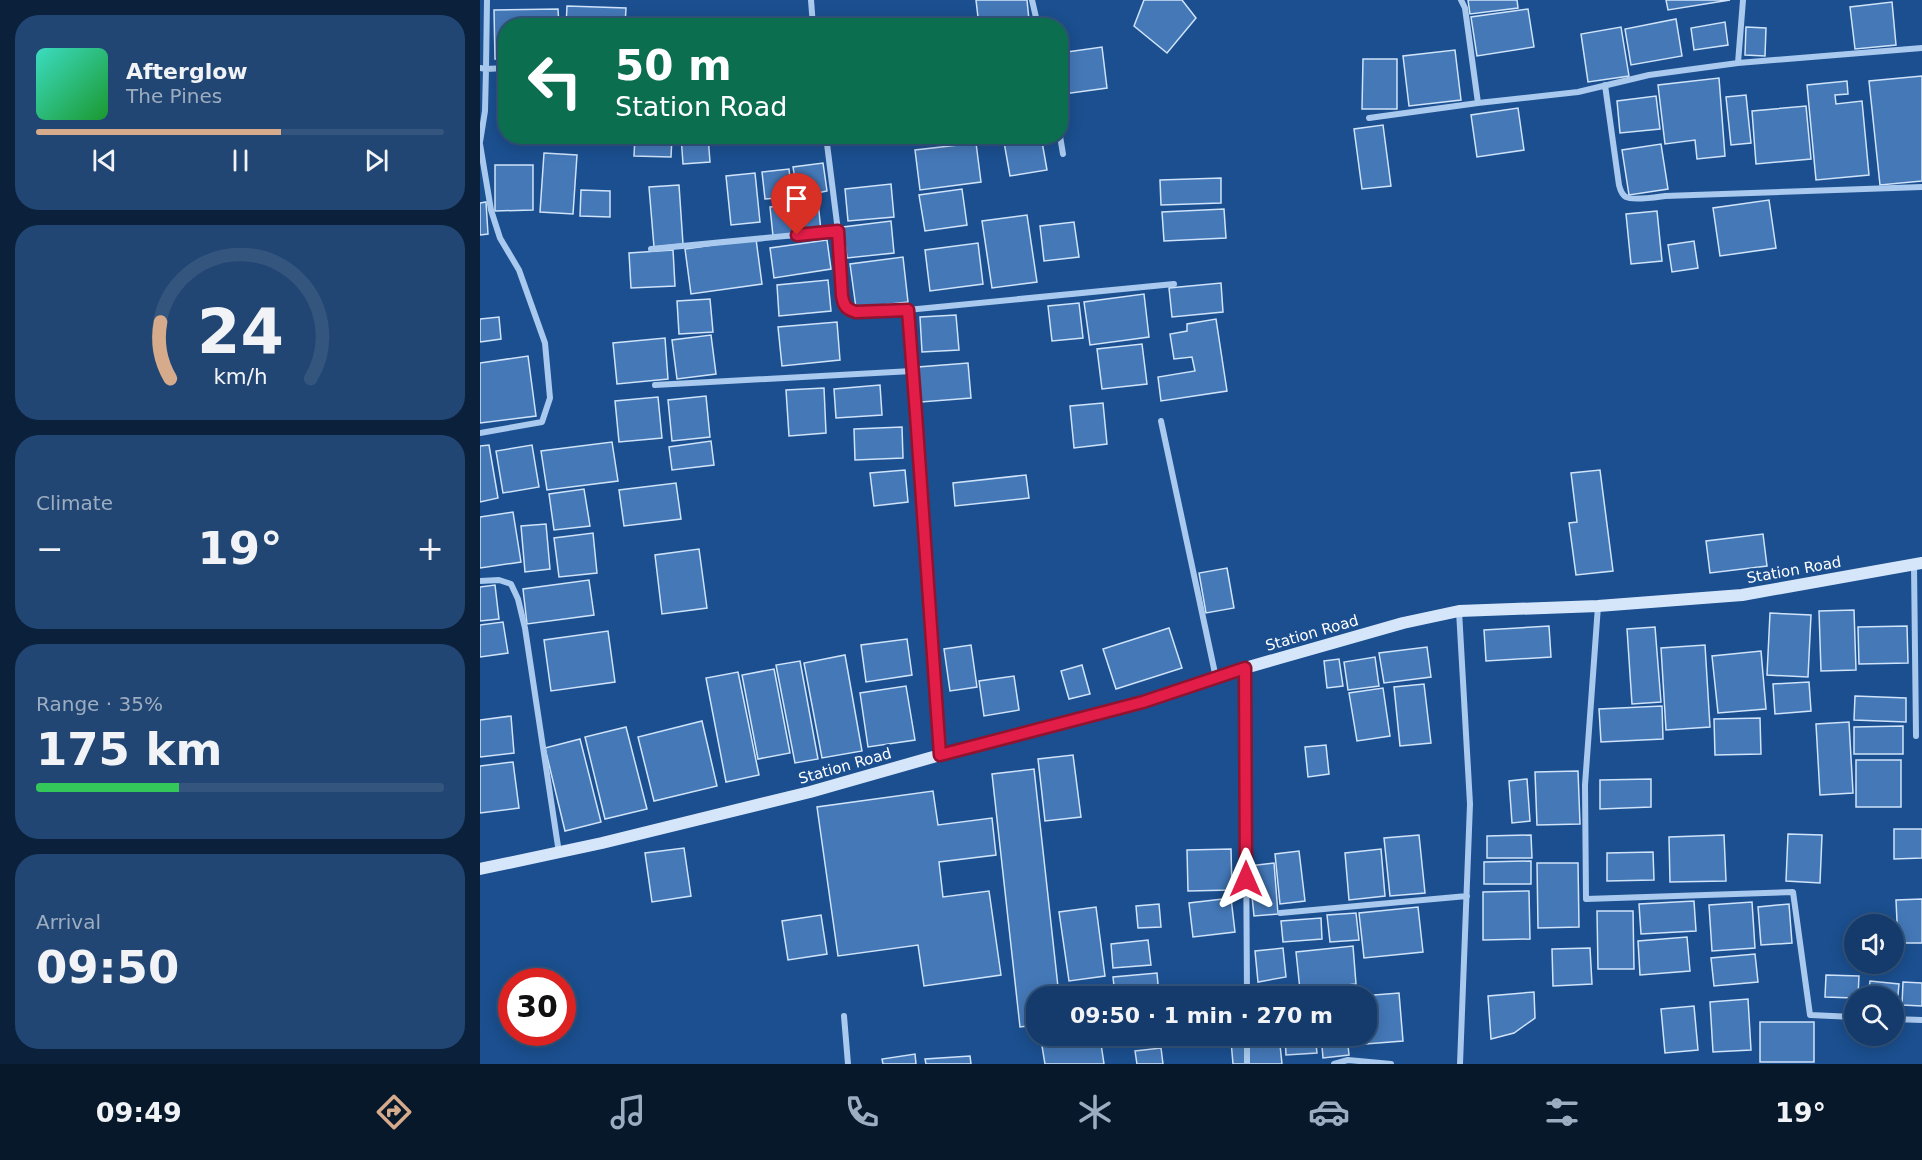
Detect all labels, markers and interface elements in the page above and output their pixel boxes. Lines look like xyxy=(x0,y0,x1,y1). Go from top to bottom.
text: 50 m xyxy=(615,41,732,90)
icon: left xyxy=(516,42,594,120)
text: Afterglow xyxy=(126,59,248,84)
text: The Pines xyxy=(126,84,222,108)
text: Station Road xyxy=(615,91,787,122)
icon: previous xyxy=(88,144,121,177)
icon: pause xyxy=(224,144,257,177)
icon: next xyxy=(360,144,393,177)
pin xyxy=(771,173,822,235)
icon: arrive xyxy=(780,182,813,215)
text: 24 xyxy=(197,295,283,368)
text: km/h xyxy=(213,365,267,390)
text: Climate xyxy=(36,491,113,515)
text: 19° xyxy=(197,522,283,575)
text: − xyxy=(36,529,64,568)
text: + xyxy=(416,529,444,568)
street label: Station Road xyxy=(1745,553,1843,587)
street label: Station Road xyxy=(1263,611,1361,655)
text: Range · 35% xyxy=(36,692,163,716)
text: 175 km xyxy=(36,723,222,776)
street label: Station Road xyxy=(796,744,894,788)
position arrow xyxy=(1214,847,1278,911)
text: Arrival xyxy=(36,910,101,934)
map controls xyxy=(1844,914,1904,1046)
button: sound xyxy=(1844,914,1904,974)
text: 09:50 xyxy=(36,941,179,994)
speed limit sign: 30 xyxy=(498,968,576,1046)
button: search xyxy=(1844,986,1904,1046)
text: 09:50 · 1 min · 270 m xyxy=(1070,1003,1333,1028)
icon: directions xyxy=(373,1091,415,1133)
icon: music xyxy=(607,1091,649,1133)
icon: phone xyxy=(841,1091,883,1133)
icon: climate xyxy=(1074,1091,1116,1133)
icon: car xyxy=(1308,1091,1350,1133)
icon: filters xyxy=(1541,1091,1583,1133)
text: 09:49 xyxy=(96,1097,182,1128)
text: 19° xyxy=(1775,1097,1826,1128)

